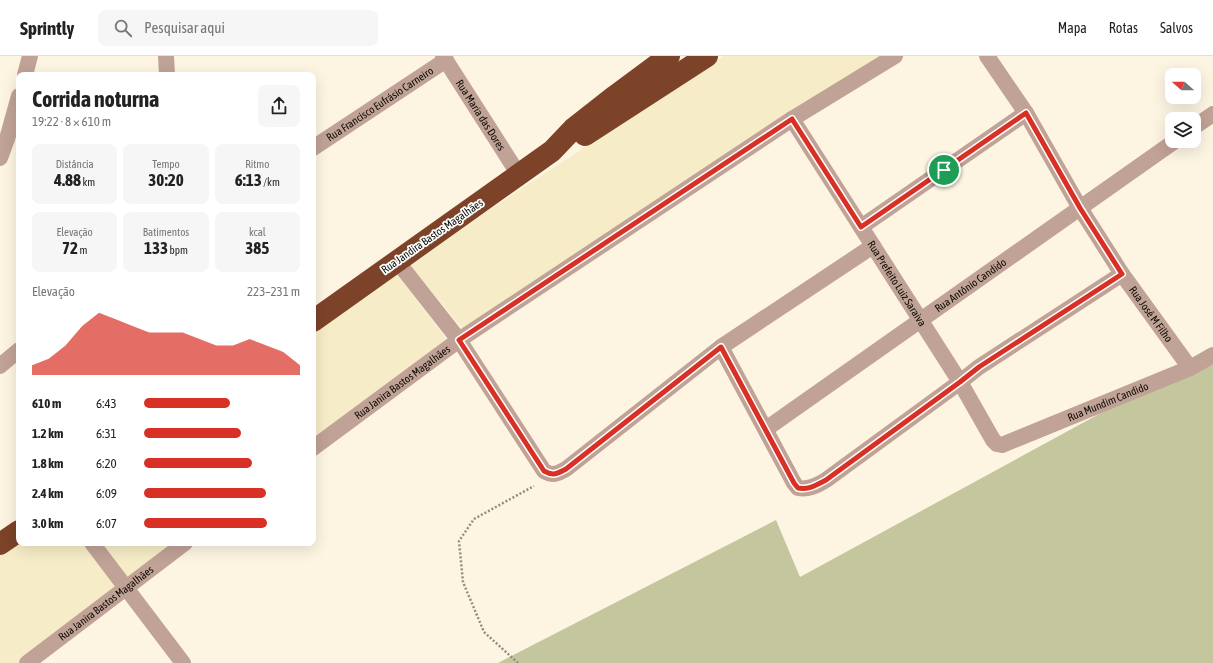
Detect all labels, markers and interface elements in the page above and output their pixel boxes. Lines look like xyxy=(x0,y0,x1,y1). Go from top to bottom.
search box xyxy=(98,10,378,46)
text: Sprintly xyxy=(20,17,74,39)
icon: search xyxy=(112,17,134,39)
text: Pesquisar aqui xyxy=(144,19,225,36)
text: Mapa xyxy=(1058,20,1087,36)
text: Rotas xyxy=(1109,20,1138,36)
text: Salvos xyxy=(1160,20,1193,36)
street label: Rua Francisco Eufrásio Carneiro xyxy=(324,64,435,143)
north arrow xyxy=(1165,68,1201,104)
map controls xyxy=(1165,68,1201,148)
street label: Rua Maria das Dores xyxy=(454,77,508,153)
button: share xyxy=(258,85,300,127)
text: Corrida noturna xyxy=(32,86,159,112)
button: layers xyxy=(1165,112,1201,148)
text: 19:22 · 8 × 610 m xyxy=(32,114,111,129)
pin xyxy=(927,153,961,187)
text: Distância xyxy=(56,158,94,170)
text: Tempo xyxy=(152,158,180,170)
text: Ritmo xyxy=(245,158,269,170)
icon: arrive xyxy=(933,159,955,181)
text: 4.88 xyxy=(54,170,81,190)
text: 30:20 xyxy=(148,170,184,190)
text: 6:13 xyxy=(235,170,262,190)
text: km xyxy=(81,176,95,188)
text: /km xyxy=(262,176,280,188)
street label: Rua Jandira Bastos Magalhães xyxy=(379,196,485,276)
text: Elevação xyxy=(57,226,93,238)
text: Batimentos xyxy=(143,226,189,238)
text: kcal xyxy=(249,226,266,238)
text: 72 xyxy=(62,238,78,258)
text: 133 xyxy=(144,238,168,258)
text: 385 xyxy=(245,238,269,258)
street label: Rua Prefeito Luiz Saraiva xyxy=(865,238,929,328)
text: m xyxy=(78,244,87,256)
text: bpm xyxy=(168,244,188,256)
street label: Rua Antônio Candido xyxy=(932,256,1008,314)
text: Elevação xyxy=(32,284,75,299)
text: 223–231 m xyxy=(247,284,300,299)
street label: Rua José M Filho xyxy=(1127,284,1175,344)
street label: Rua Janira Bastos Magalhães xyxy=(352,343,453,421)
street label: Rua Mundim Candido xyxy=(1066,380,1150,424)
text: 610 m xyxy=(32,396,61,411)
text: 6:43 xyxy=(96,396,117,411)
text: 1.2 km xyxy=(32,426,63,441)
text: 6:31 xyxy=(96,426,117,441)
text: 1.8 km xyxy=(32,456,63,471)
text: 6:20 xyxy=(96,456,117,471)
text: 2.4 km xyxy=(32,486,63,501)
text: 6:09 xyxy=(96,486,117,501)
text: 3.0 km xyxy=(32,516,63,531)
text: 6:07 xyxy=(96,516,117,531)
street label: Rua Janira Bastos Magalhães xyxy=(56,563,156,643)

